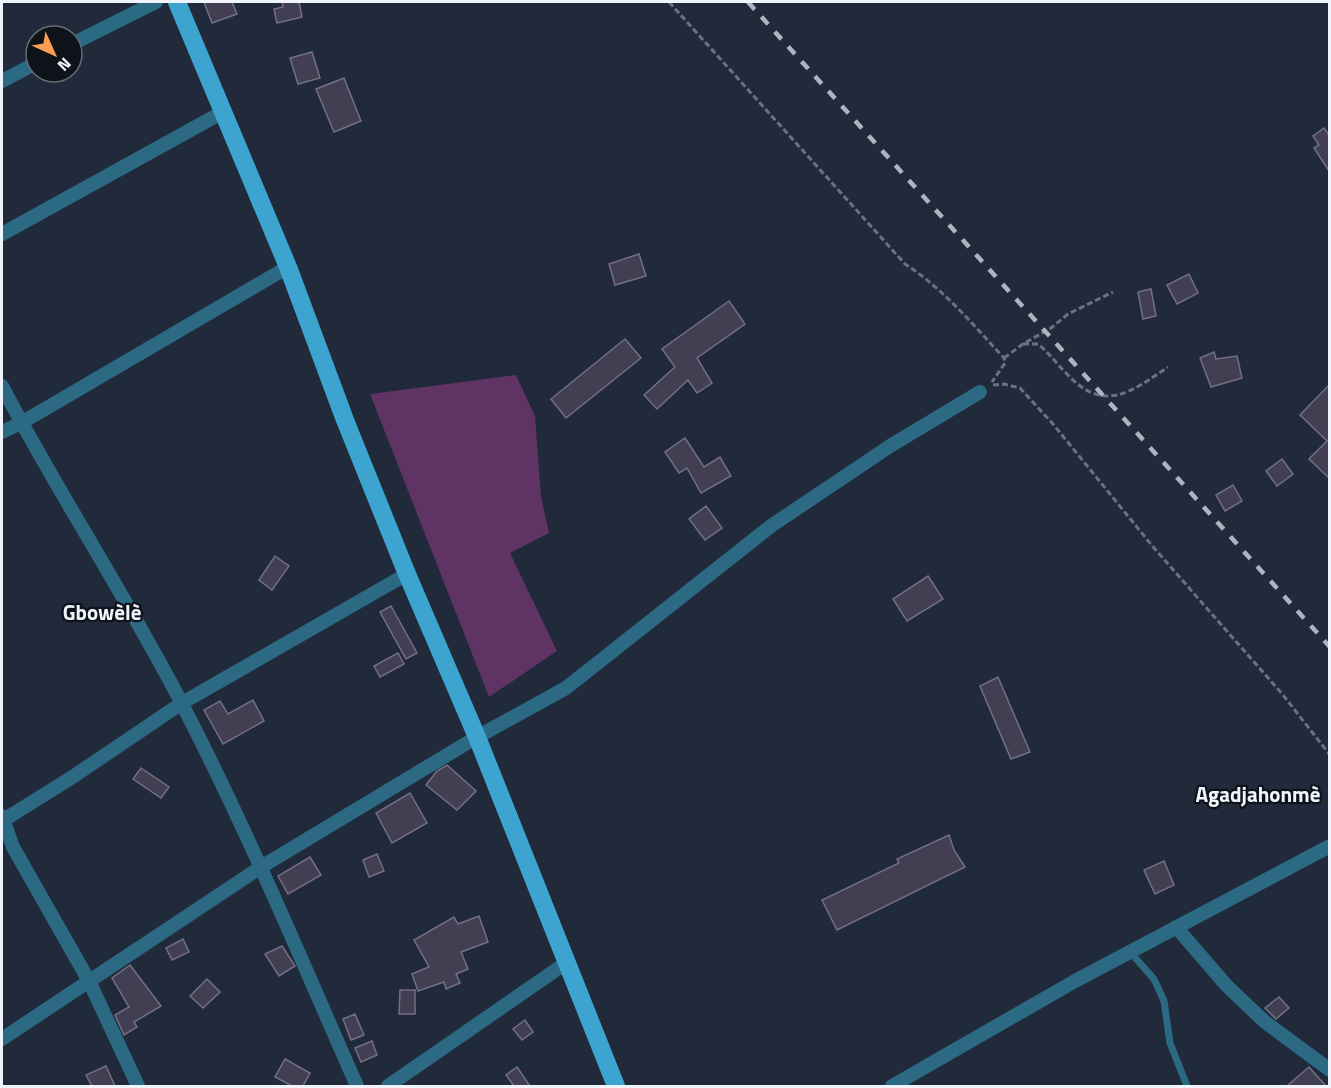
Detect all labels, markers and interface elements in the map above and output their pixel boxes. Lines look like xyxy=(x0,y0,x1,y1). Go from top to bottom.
north arrow xyxy=(24,24,84,84)
text: N xyxy=(52,52,77,77)
district label: Gbowèlè xyxy=(63,596,141,628)
district label: Agadjahonmè xyxy=(1196,778,1320,810)

